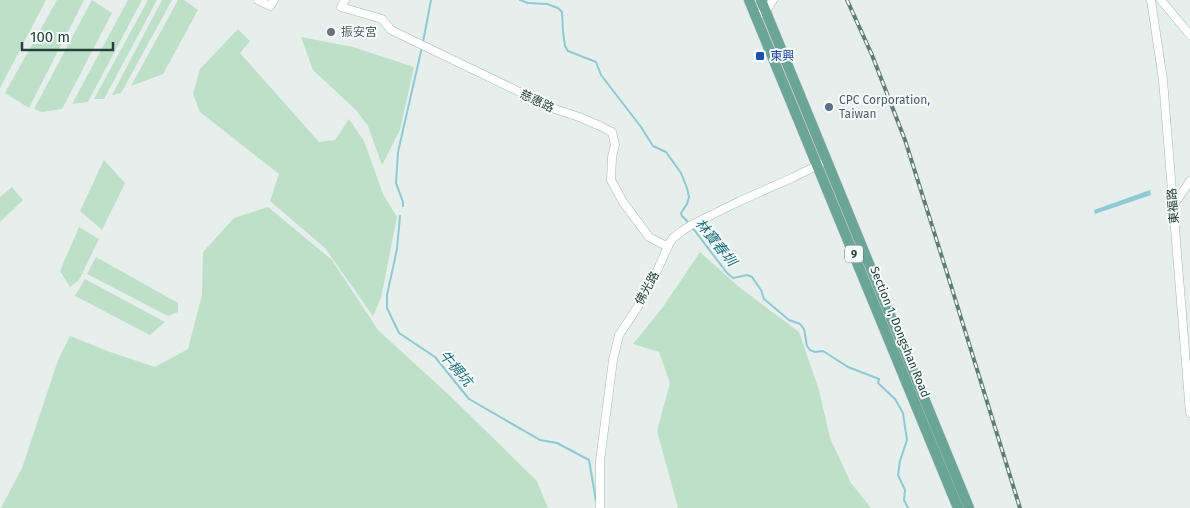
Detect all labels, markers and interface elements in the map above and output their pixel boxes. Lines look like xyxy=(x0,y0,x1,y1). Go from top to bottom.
scale bar xyxy=(22,20,114,52)
place label: 振安宮 xyxy=(341,25,377,39)
marker: 振安宮 xyxy=(325,26,337,38)
text: 100 m xyxy=(30,28,70,46)
place label: 東興 xyxy=(770,49,794,63)
marker: 東興 xyxy=(754,50,766,62)
street label: 慈惠路 xyxy=(518,87,556,115)
place label: CPC Corporation, Taiwan xyxy=(839,93,930,121)
marker: CPC Corporation, Taiwan xyxy=(823,101,835,113)
street label: 東福路 xyxy=(1164,187,1182,225)
water label: 林寶春圳 xyxy=(691,215,741,271)
road number: 9 xyxy=(845,245,863,262)
street label: Section 1, Dongshan Road xyxy=(867,264,933,400)
street label: 佛光路 xyxy=(632,269,662,307)
water label: 牛椆坑 xyxy=(435,347,477,391)

